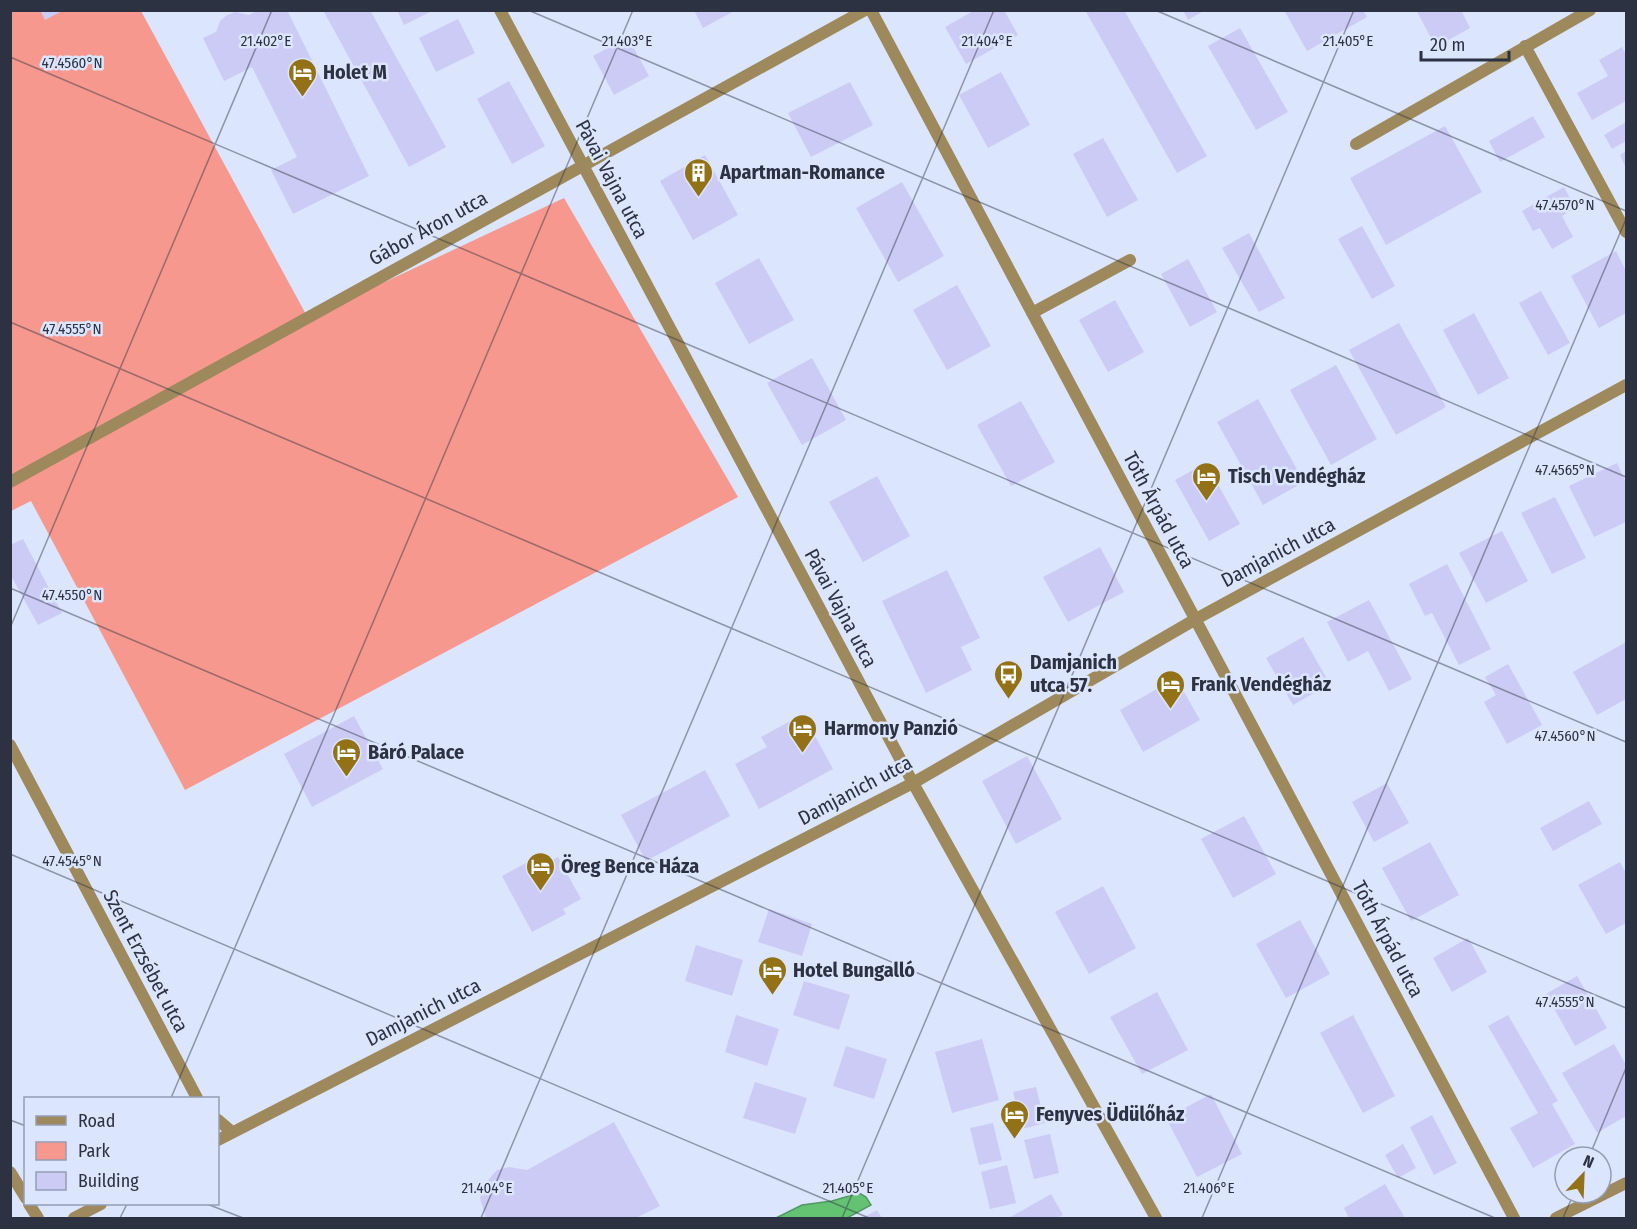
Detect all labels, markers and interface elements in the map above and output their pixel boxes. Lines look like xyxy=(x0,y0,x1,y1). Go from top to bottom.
scale bar xyxy=(1421,24,1510,62)
text: 21.402°E xyxy=(241,32,291,50)
text: 21.403°E xyxy=(602,32,652,50)
text: 21.404°E xyxy=(961,32,1013,50)
text: 21.405°E xyxy=(1323,32,1373,50)
text: 20 m xyxy=(1430,34,1465,56)
text: 47.4560°N xyxy=(41,54,103,72)
hotel icon: Holet M xyxy=(286,56,318,98)
place label: Holet M xyxy=(323,60,387,84)
street label: Pávai Vajna utca xyxy=(571,116,653,242)
building icon: Apartman-Romance xyxy=(683,156,715,198)
place label: Apartman-Romance xyxy=(719,160,885,184)
street label: Gábor Áron utca xyxy=(365,186,491,270)
text: 47.4570°N xyxy=(1535,196,1595,214)
text: 47.4555°N xyxy=(42,320,102,338)
street label: Tóth Árpád utca xyxy=(1118,448,1200,572)
hotel icon: Tisch Vendégház xyxy=(1191,460,1223,502)
text: 47.4565°N xyxy=(1535,461,1595,479)
place label: Tisch Vendégház xyxy=(1228,464,1366,488)
street label: Damjanich utca xyxy=(1217,512,1339,592)
street label: Pávai Vajna utca xyxy=(800,545,882,671)
text: 47.4550°N xyxy=(42,586,102,604)
place label: Damjanich utca 57. xyxy=(1030,650,1117,697)
bus stop icon: Damjanich utca 57. xyxy=(993,658,1025,700)
hotel icon: Frank Vendégház xyxy=(1154,668,1186,710)
place label: Frank Vendégház xyxy=(1191,672,1332,696)
hotel icon: Harmony Panzió xyxy=(787,712,819,754)
place label: Harmony Panzió xyxy=(824,716,958,740)
text: 47.4560°N xyxy=(1534,727,1596,745)
hotel icon: Báró Palace xyxy=(331,736,363,778)
place label: Báró Palace xyxy=(368,740,464,764)
street label: Damjanich utca xyxy=(794,750,916,830)
hotel icon: Öreg Bence Háza xyxy=(524,850,556,892)
text: 47.4545°N xyxy=(42,852,102,870)
place label: Öreg Bence Háza xyxy=(561,854,699,878)
street label: Tóth Árpád utca xyxy=(1347,877,1429,1001)
street label: Szent Erzsébet utca xyxy=(98,886,194,1036)
hotel icon: Hotel Bungalló xyxy=(756,954,788,996)
place label: Hotel Bungalló xyxy=(793,958,915,982)
street label: Damjanich utca xyxy=(362,973,484,1051)
text: 47.4555°N xyxy=(1535,993,1595,1011)
legend xyxy=(24,1097,219,1205)
hotel icon: Fenyves Üdülőház xyxy=(999,1098,1031,1140)
place label: Fenyves Üdülőház xyxy=(1036,1102,1185,1126)
text: Road xyxy=(78,1110,115,1132)
text: Park xyxy=(78,1140,111,1162)
north arrow xyxy=(1553,1145,1613,1205)
text: N xyxy=(1581,1151,1597,1172)
text: Building xyxy=(78,1170,139,1192)
text: 21.404°E xyxy=(461,1179,513,1197)
text: 21.405°E xyxy=(823,1179,873,1197)
text: 21.406°E xyxy=(1183,1179,1235,1197)

